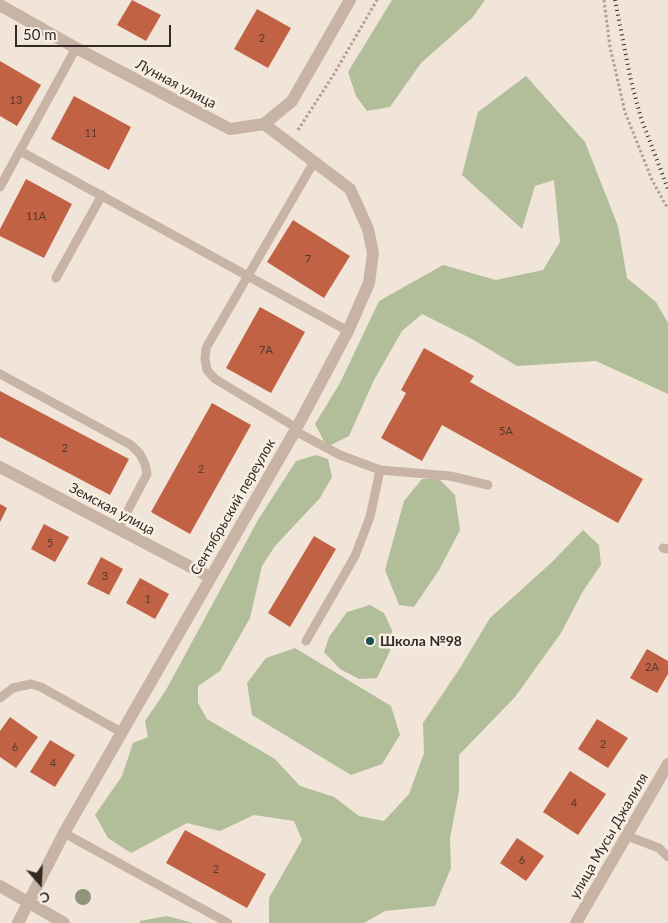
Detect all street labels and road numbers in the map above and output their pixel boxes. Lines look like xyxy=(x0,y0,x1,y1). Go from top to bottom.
street label: Лунная улица xyxy=(133,56,219,112)
street label: Сентябрьский переулок xyxy=(187,436,279,578)
street label: Земская улица xyxy=(66,479,158,539)
street label: улица Мусы Джалиля xyxy=(566,770,652,902)

